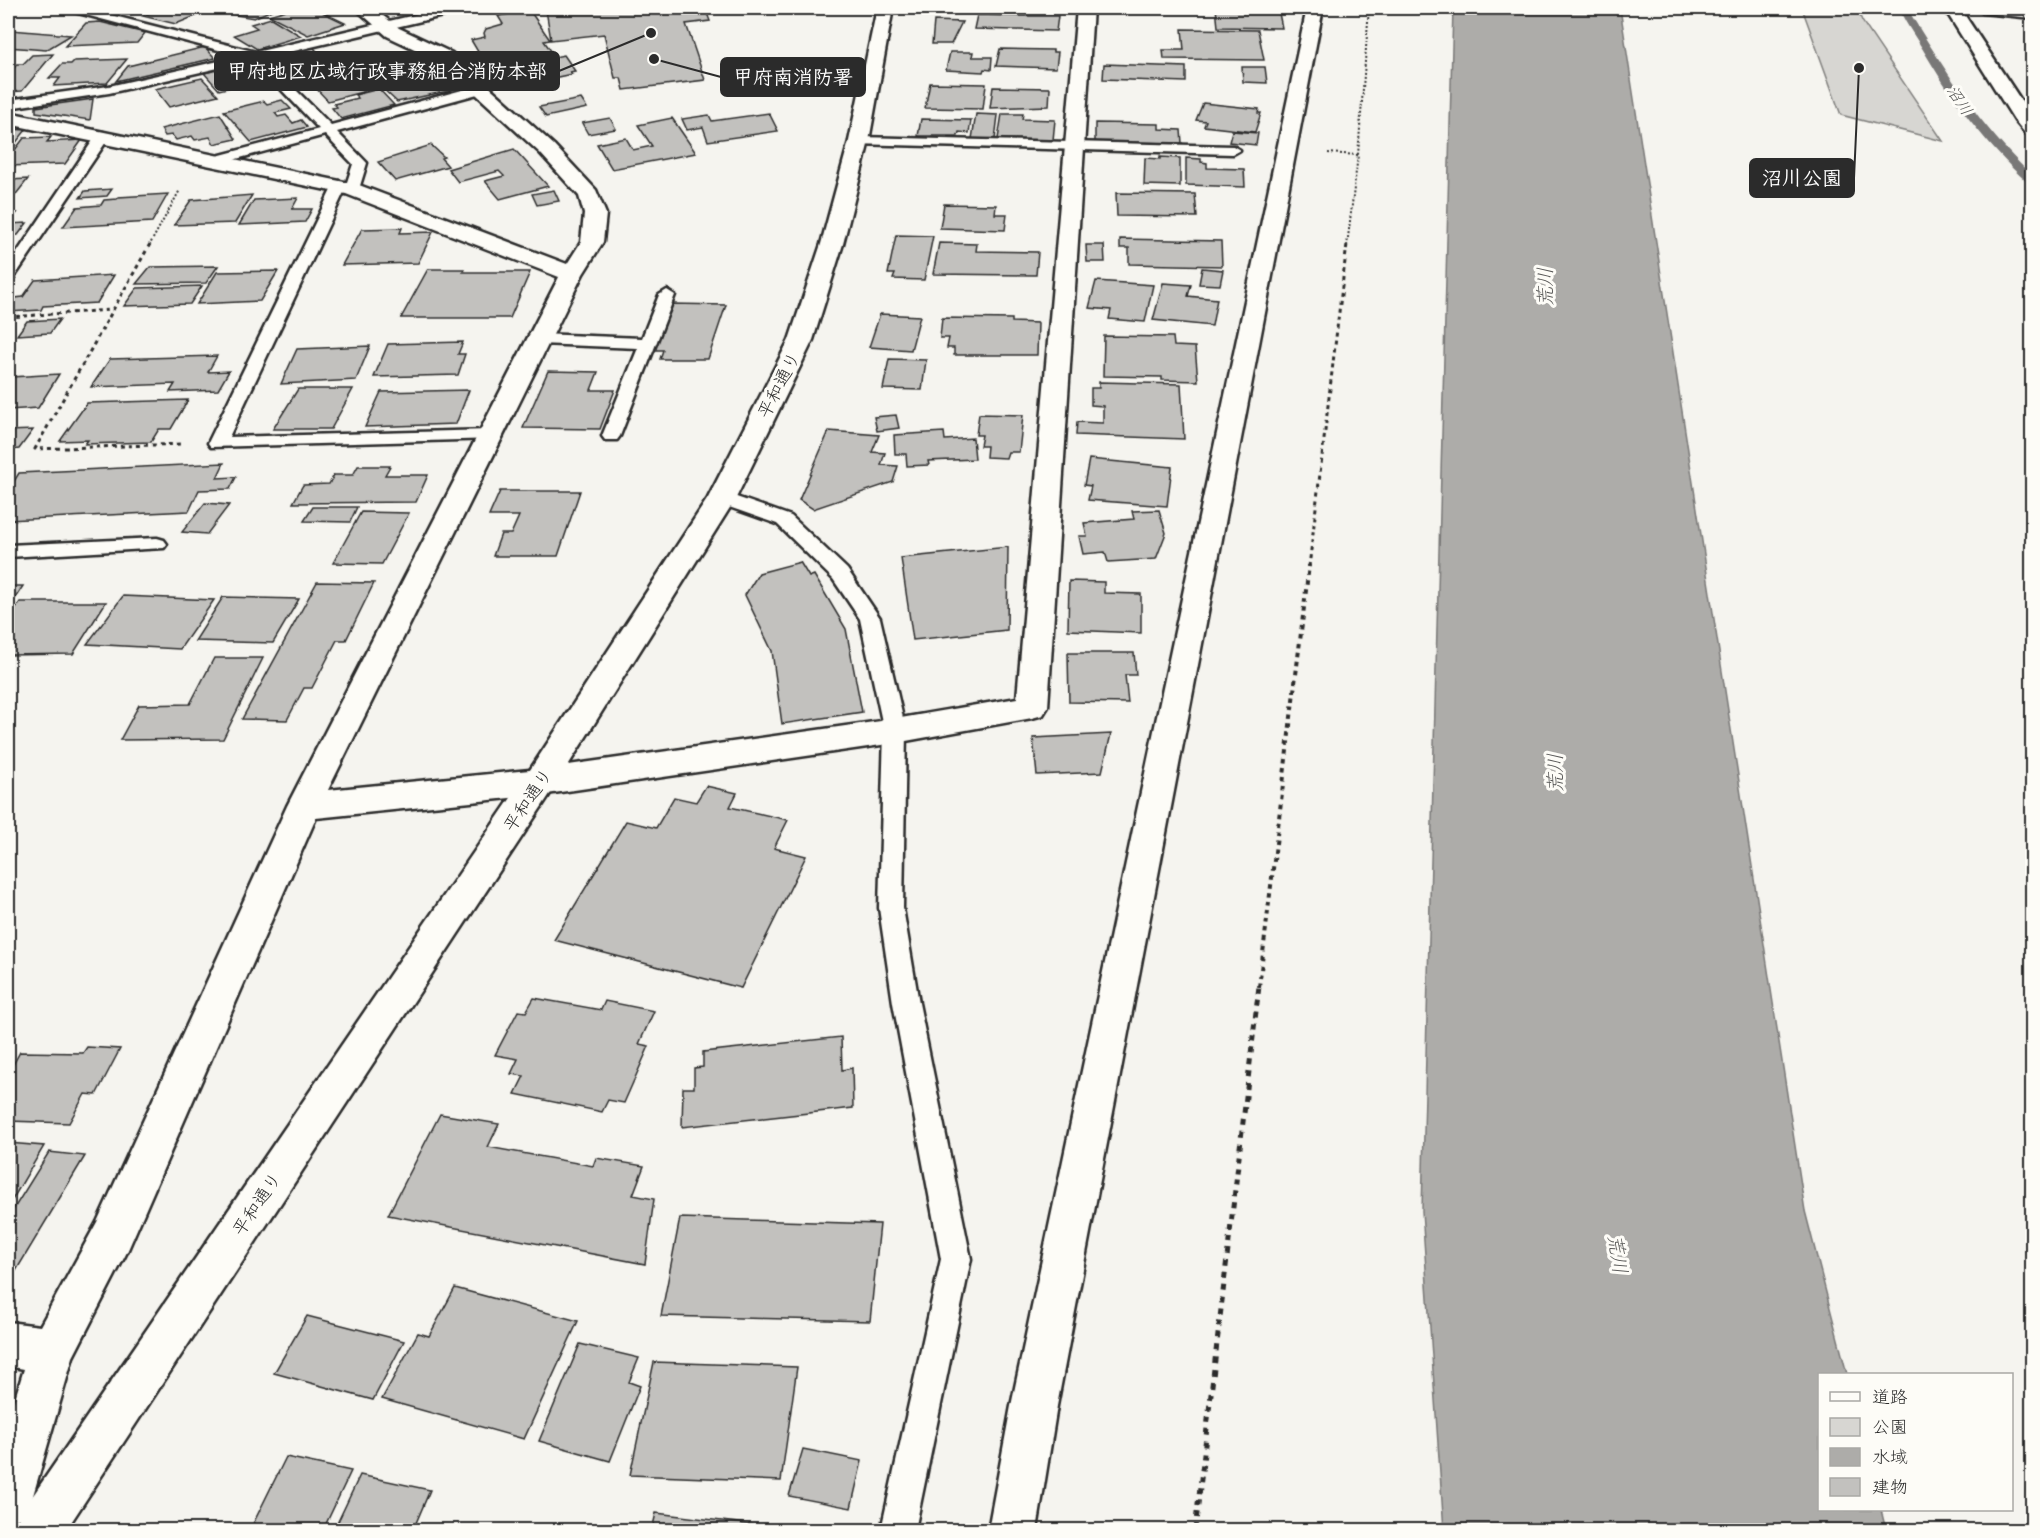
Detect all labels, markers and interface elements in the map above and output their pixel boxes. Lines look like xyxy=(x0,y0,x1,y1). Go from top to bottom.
callout: 甲府地区広域行政事務組合消防本部 xyxy=(215,52,559,90)
callout: 甲府南消防署 xyxy=(721,58,865,96)
text: 甲府地区広域行政事務組合消防本部 xyxy=(227,61,547,86)
text: 甲府南消防署 xyxy=(733,67,853,92)
water label: 沼川 xyxy=(1940,83,1975,121)
callout: 沼川公園 xyxy=(1750,159,1854,197)
text: 沼川公園 xyxy=(1762,168,1842,193)
water label: 荒川 xyxy=(1536,267,1560,307)
street label: 平和通り xyxy=(755,349,807,423)
water label: 荒川 xyxy=(1546,753,1570,793)
street label: 平和通り xyxy=(500,765,559,837)
street label: 平和通り xyxy=(229,1169,288,1241)
water label: 荒川 xyxy=(1600,1233,1630,1276)
legend xyxy=(1818,1373,2013,1511)
text: 道路 xyxy=(1872,1388,1908,1410)
text: 公園 xyxy=(1872,1419,1908,1440)
text: 水域 xyxy=(1872,1448,1908,1470)
text: 建物 xyxy=(1872,1478,1908,1500)

